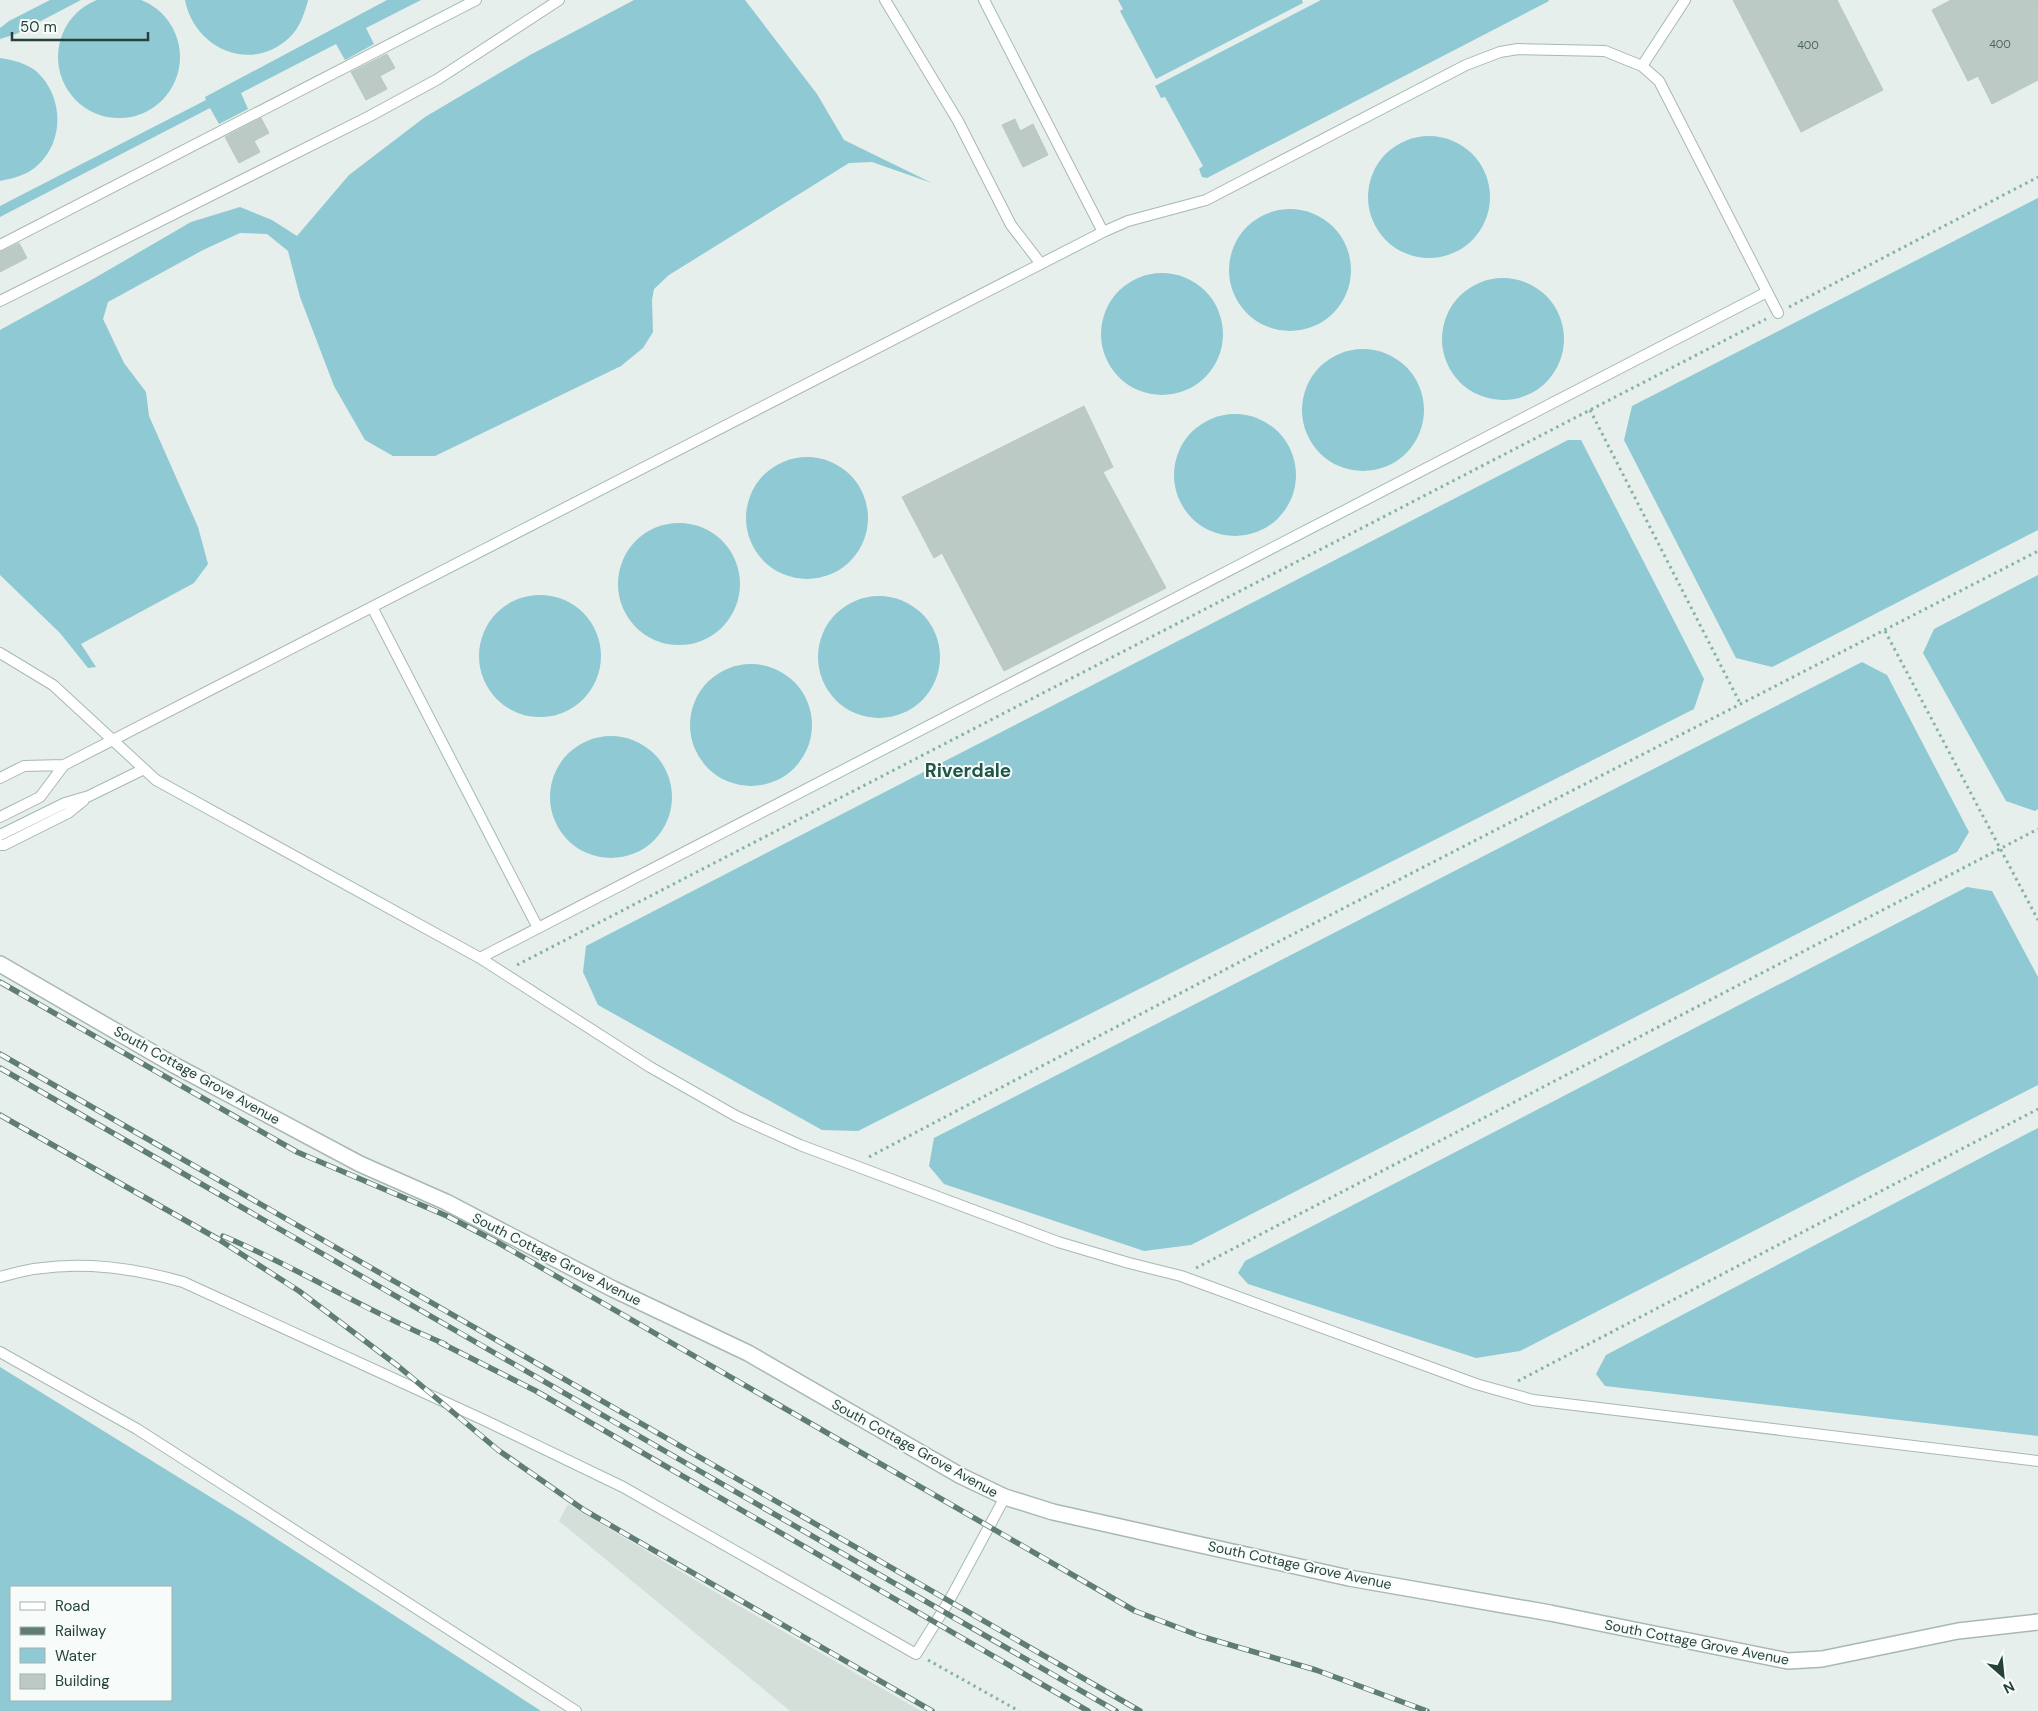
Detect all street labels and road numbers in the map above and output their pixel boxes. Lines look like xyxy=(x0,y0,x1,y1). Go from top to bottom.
street label: South Cottage Grove Avenue xyxy=(111,1022,283,1128)
street label: South Cottage Grove Avenue xyxy=(469,1208,645,1310)
street label: South Cottage Grove Avenue xyxy=(829,1395,1001,1501)
street label: South Cottage Grove Avenue xyxy=(1207,1537,1394,1593)
street label: South Cottage Grove Avenue xyxy=(1603,1615,1791,1669)

